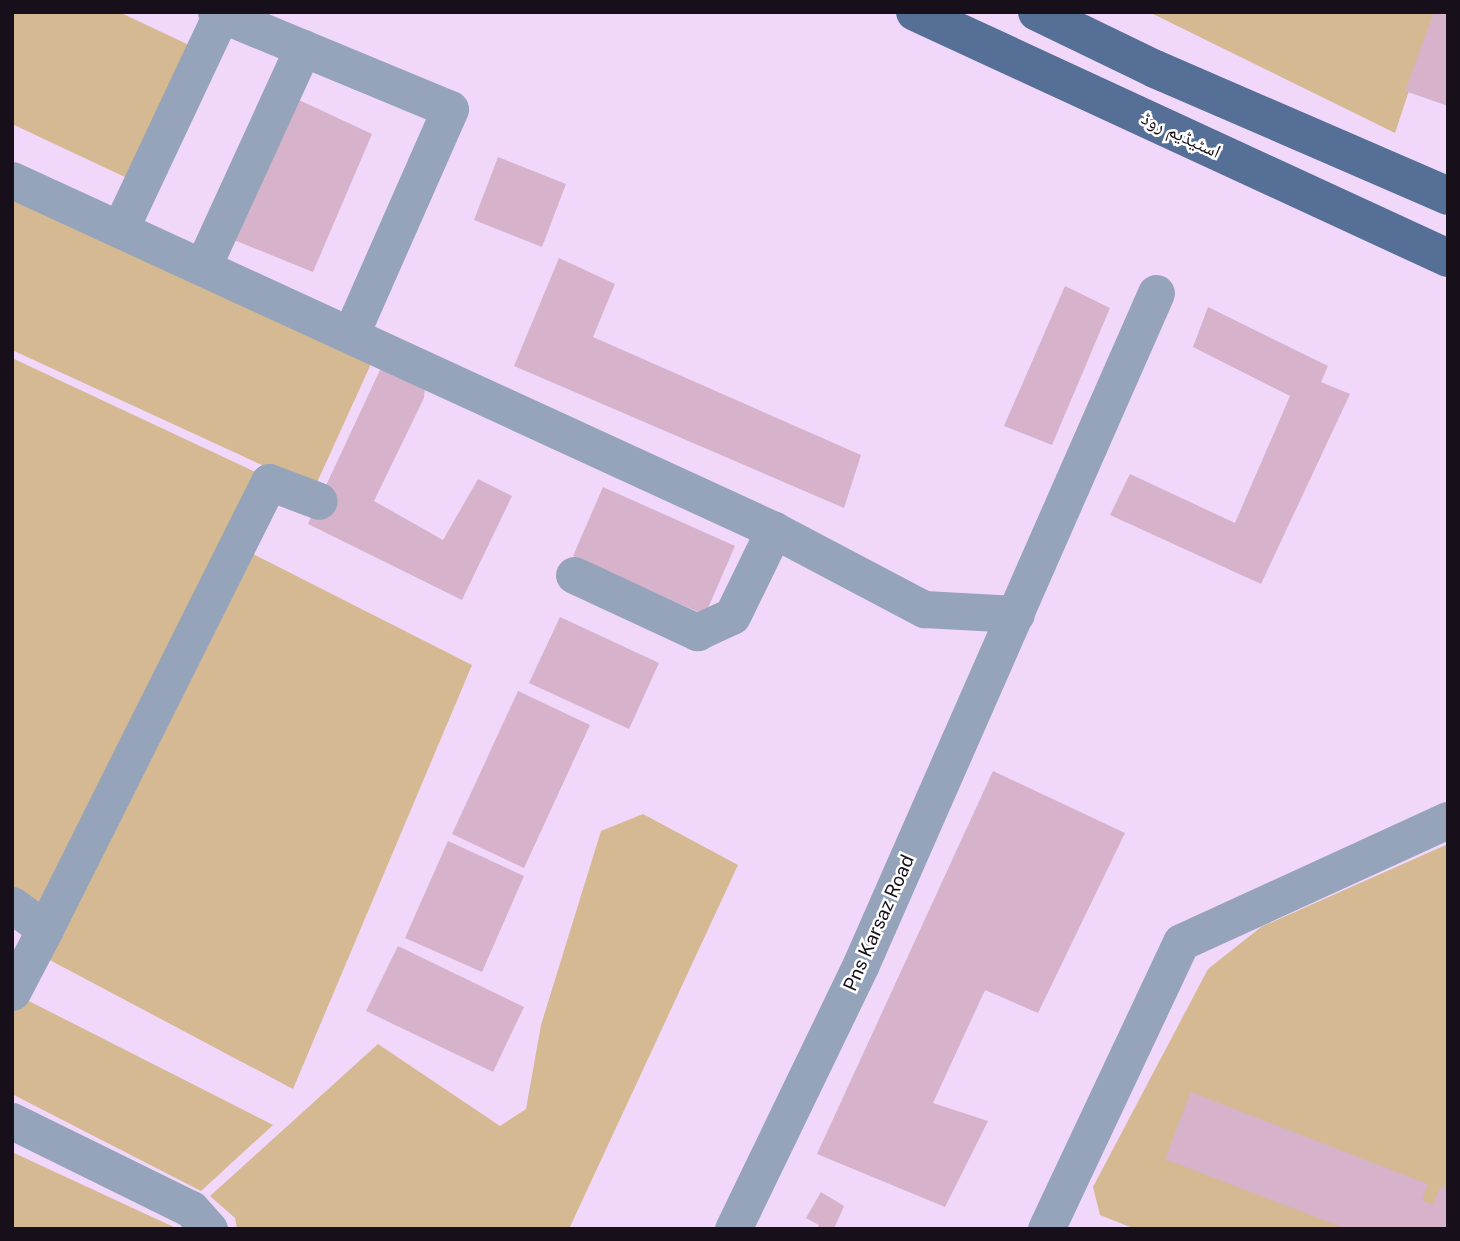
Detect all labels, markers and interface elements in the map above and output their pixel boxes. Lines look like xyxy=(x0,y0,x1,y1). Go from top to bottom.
street label: اسٹیڈیم روڈ xyxy=(1138,107,1224,163)
street label: Pns Karsaz Road xyxy=(839,851,919,995)

